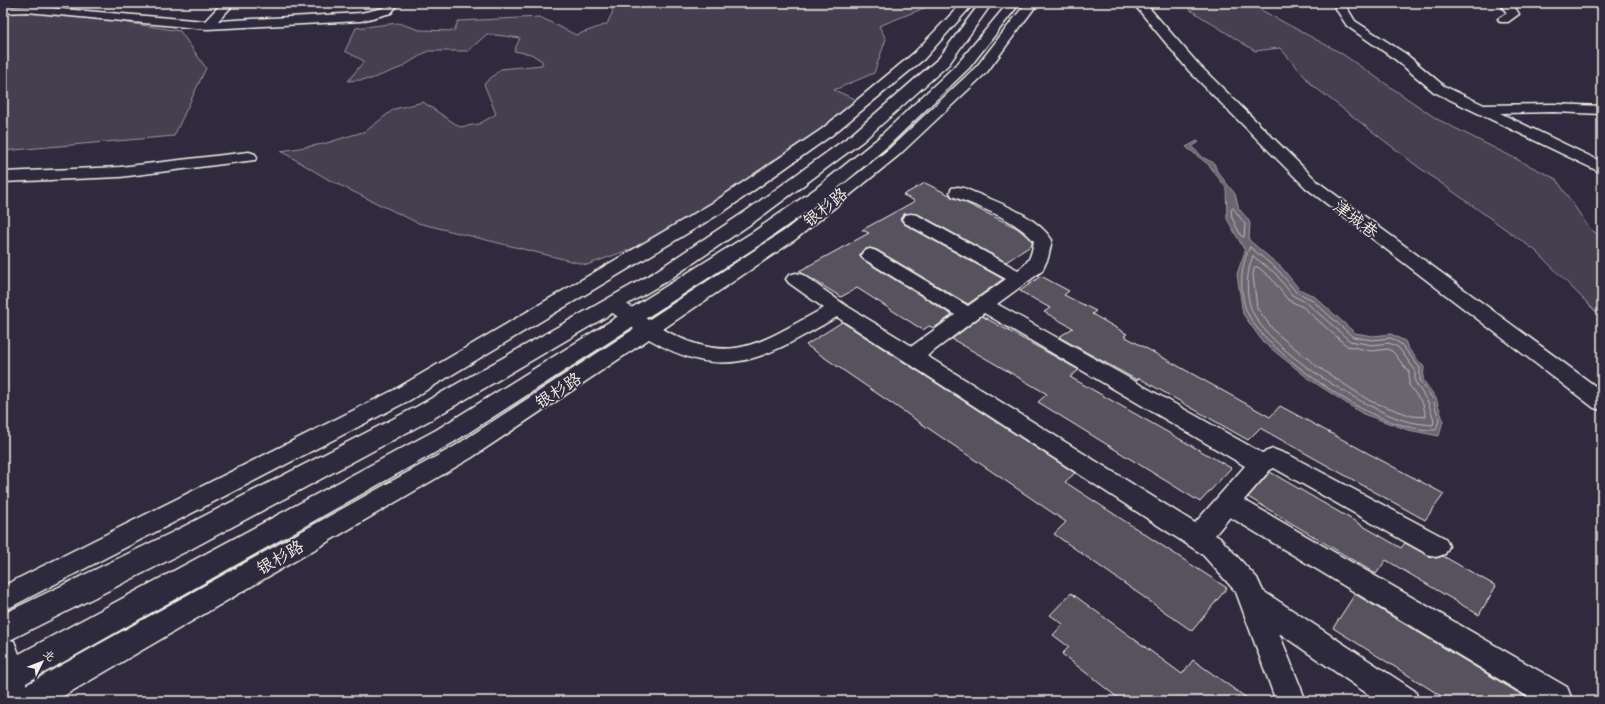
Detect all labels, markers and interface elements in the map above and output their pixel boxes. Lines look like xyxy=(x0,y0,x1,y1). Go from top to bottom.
street label: 银杉路 xyxy=(799,183,851,231)
street label: 津城巷 xyxy=(1330,196,1383,243)
street label: 银杉路 xyxy=(531,368,585,412)
street label: 银杉路 xyxy=(253,536,307,578)
north arrow xyxy=(22,642,62,682)
text: 北 xyxy=(40,647,57,664)

